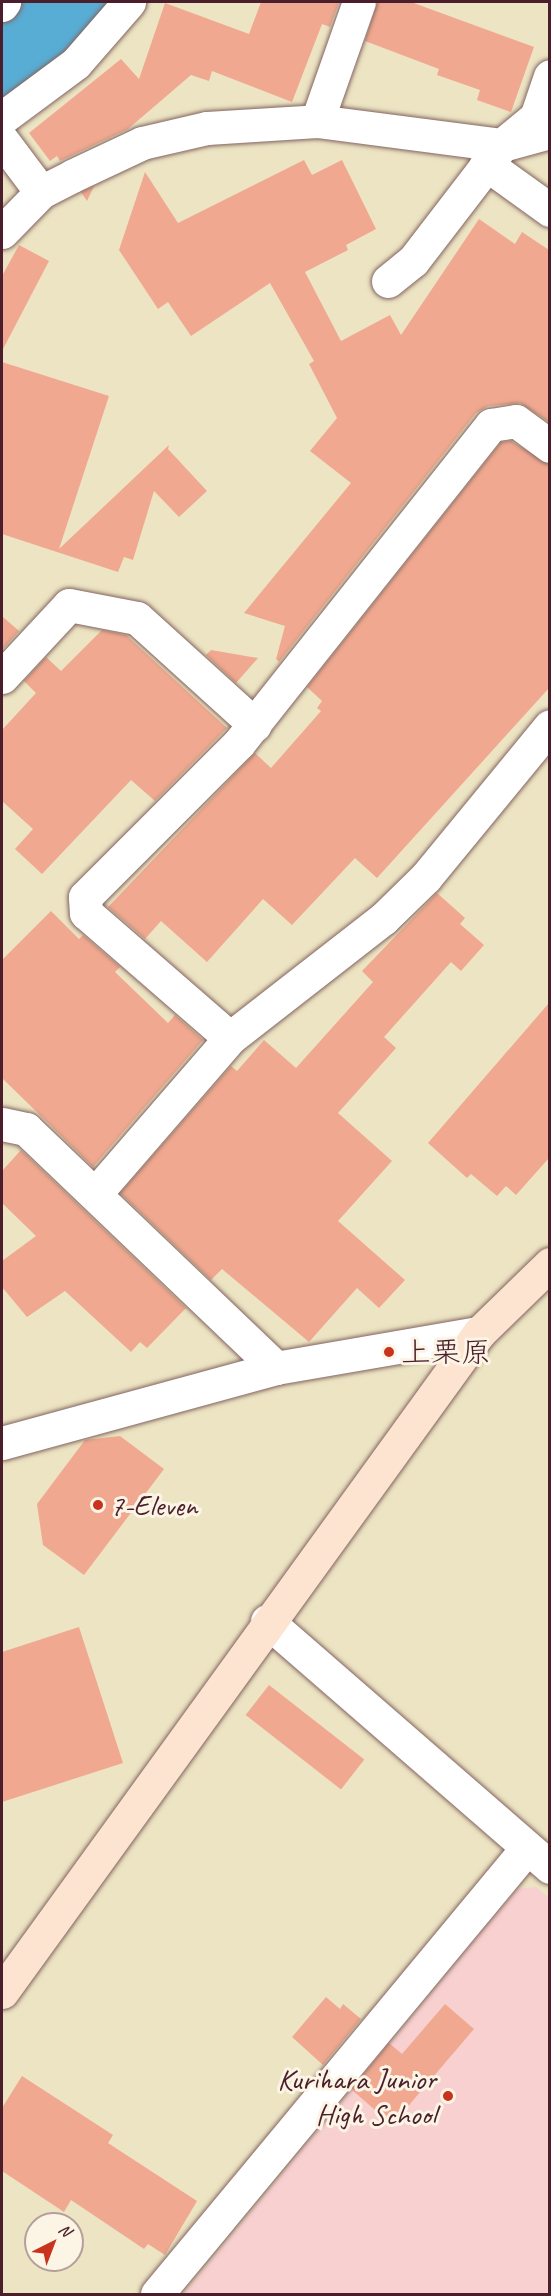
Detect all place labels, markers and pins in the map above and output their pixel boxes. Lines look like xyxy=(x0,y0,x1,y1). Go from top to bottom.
place label: 上栗原 xyxy=(401,1334,491,1370)
marker: 上栗原 xyxy=(382,1345,396,1359)
place label: 7-Eleven xyxy=(110,1487,197,1523)
marker: 7-Eleven xyxy=(91,1498,105,1512)
place label: Kurihara Junior High School xyxy=(278,2061,436,2132)
marker: Kurihara Junior High School xyxy=(441,2089,455,2103)

